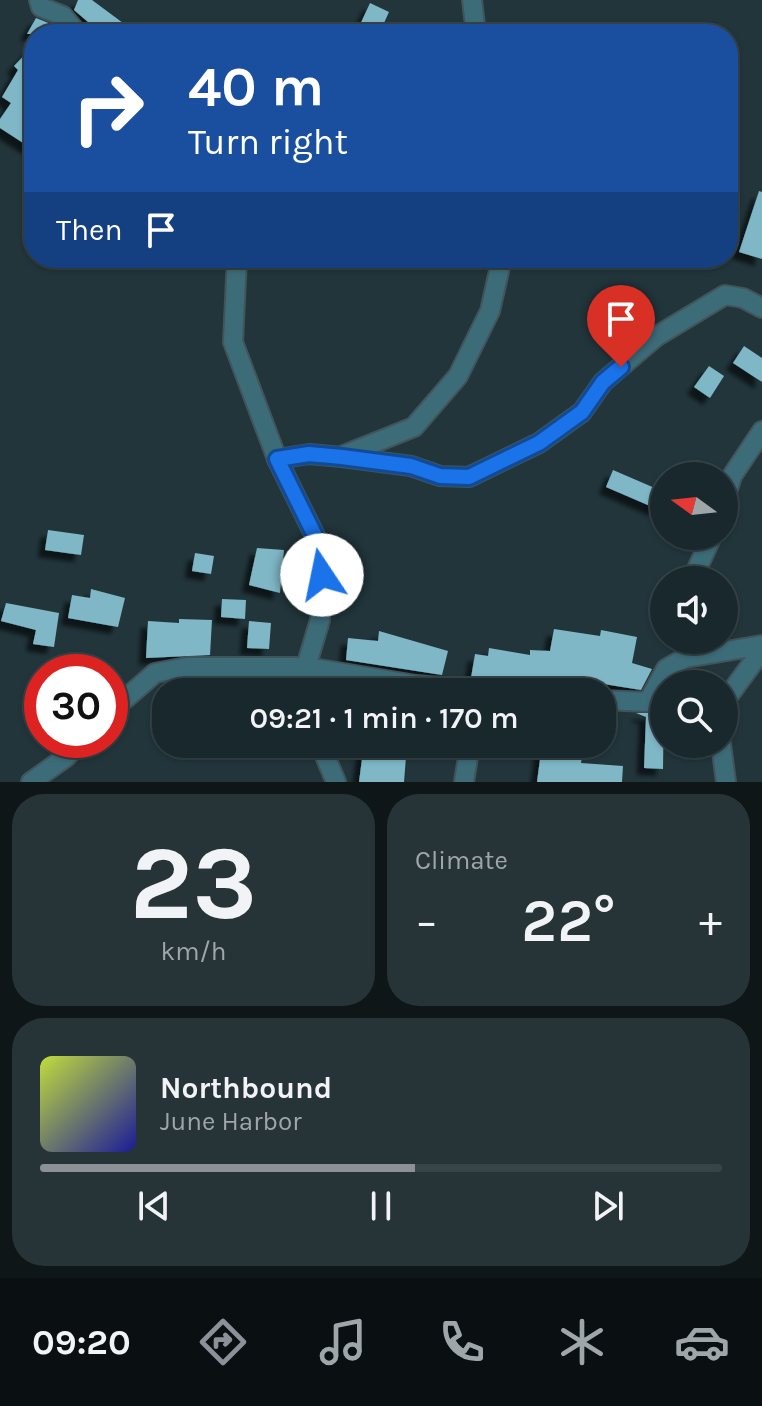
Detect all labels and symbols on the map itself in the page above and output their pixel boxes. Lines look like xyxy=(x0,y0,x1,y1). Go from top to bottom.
pin xyxy=(587,285,655,367)
north arrow xyxy=(650,462,738,550)
position arrow xyxy=(280,533,364,617)
speed limit sign: 30 xyxy=(24,654,128,758)

